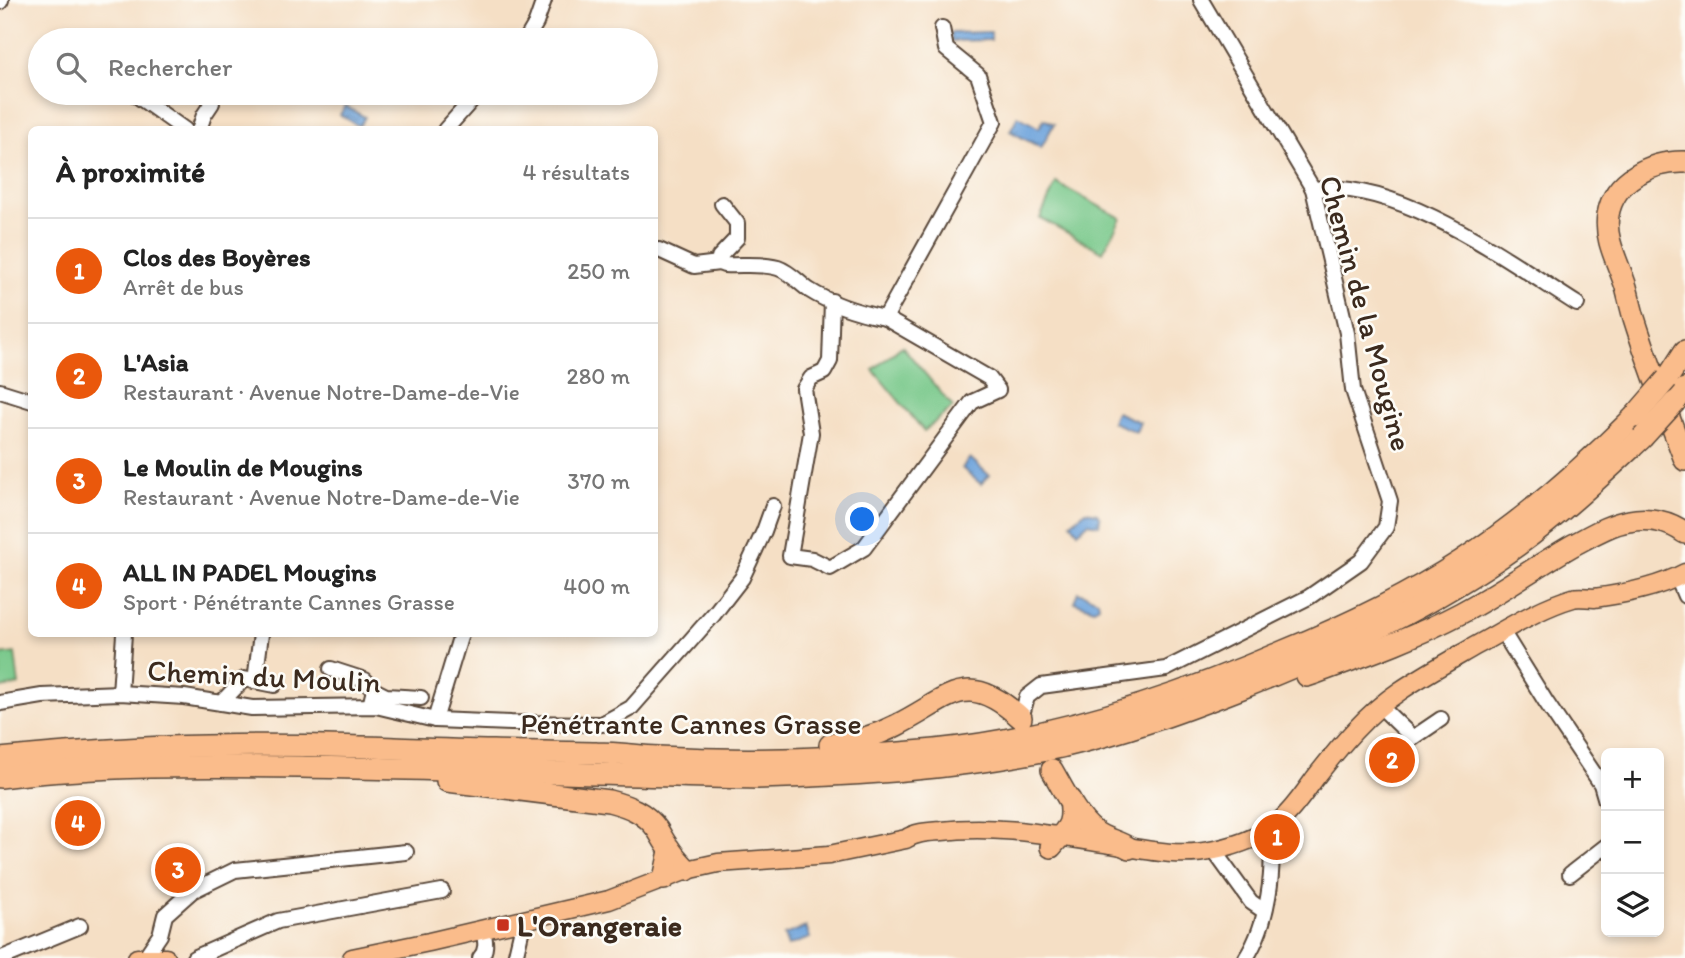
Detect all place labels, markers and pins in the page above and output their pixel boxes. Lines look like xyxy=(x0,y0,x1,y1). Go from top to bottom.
pin: 2 xyxy=(1369,734,1415,786)
pin: 4 xyxy=(55,797,101,849)
pin: 1 xyxy=(1254,811,1300,863)
pin: 3 xyxy=(155,844,201,896)
place label: L'Orangeraie xyxy=(517,907,682,944)
marker: L'Orangeraie xyxy=(495,917,511,933)

